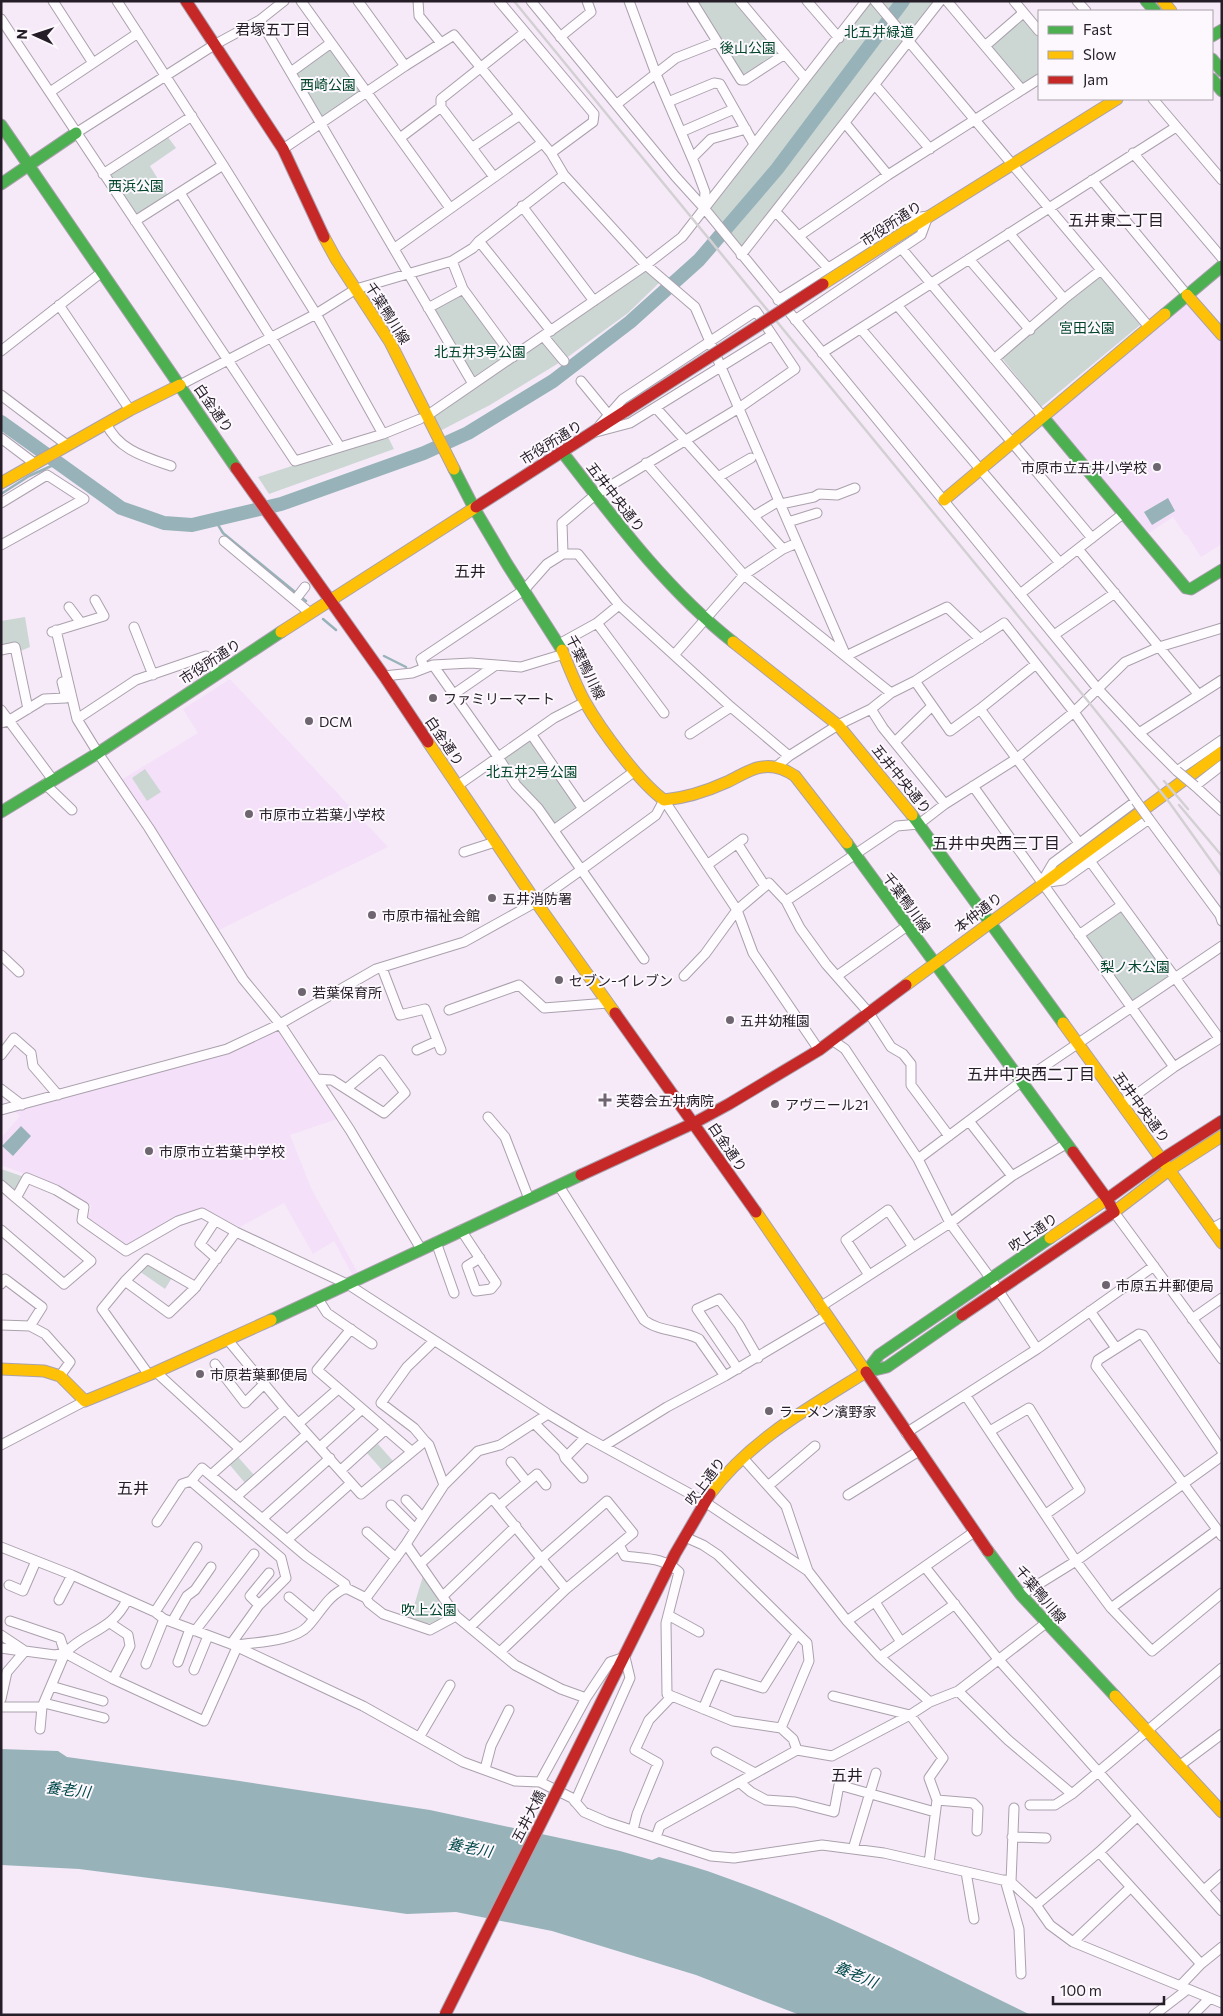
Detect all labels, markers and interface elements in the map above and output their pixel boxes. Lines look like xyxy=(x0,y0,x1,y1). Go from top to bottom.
north arrow xyxy=(10,10,60,60)
legend xyxy=(1038,10,1213,100)
district label: 君塚五丁目 xyxy=(235,20,311,38)
text: Fast xyxy=(1083,20,1112,38)
park label: 北五井緑道 xyxy=(844,23,914,40)
text: N xyxy=(13,29,30,40)
park label: 後山公園 xyxy=(720,39,776,56)
text: Slow xyxy=(1083,45,1116,63)
text: Jam xyxy=(1083,70,1108,88)
park label: 西崎公園 xyxy=(300,76,356,93)
park label: 西浜公園 xyxy=(108,177,164,194)
street label: 市役所通り xyxy=(857,197,925,249)
district label: 五井東二丁目 xyxy=(1068,210,1164,229)
street label: 千葉鴨川線 xyxy=(362,279,414,347)
park label: 宮田公園 xyxy=(1059,319,1115,336)
park label: 北五井3号公園 xyxy=(434,343,526,360)
street label: 白金通り xyxy=(191,380,237,436)
street label: 市役所通り xyxy=(517,416,585,468)
street label: 五井中央通り xyxy=(583,459,649,535)
place label: 市原市立五井小学校 xyxy=(1021,459,1147,476)
marker: 市原市立五井小学校 xyxy=(1151,461,1163,473)
district label: 五井 xyxy=(454,561,486,580)
street label: 千葉鴨川線 xyxy=(563,632,609,702)
street label: 市役所通り xyxy=(176,635,244,687)
place label: ファミリーマート xyxy=(443,690,555,707)
marker: ファミリーマート xyxy=(427,692,439,704)
place label: DCM xyxy=(319,713,352,730)
street label: 白金通り xyxy=(422,713,468,769)
marker: DCM xyxy=(303,715,315,727)
street label: 五井中央通り xyxy=(869,741,935,817)
park label: 北五井2号公園 xyxy=(486,763,578,780)
place label: 市原市立若葉小学校 xyxy=(259,806,385,823)
marker: 市原市立若葉小学校 xyxy=(243,808,255,820)
district label: 五井中央西三丁目 xyxy=(932,833,1060,852)
street label: 千葉鴨川線 xyxy=(880,869,934,935)
street label: 本仲通り xyxy=(951,888,1005,936)
place label: 五井消防署 xyxy=(502,890,572,907)
marker: 五井消防署 xyxy=(486,892,498,904)
place label: 市原市福祉会館 xyxy=(382,907,480,924)
marker: 市原市福祉会館 xyxy=(366,909,378,921)
park label: 梨ノ木公園 xyxy=(1100,958,1170,975)
place label: セブン-イレブン xyxy=(569,972,673,989)
marker: セブン-イレブン xyxy=(553,974,565,986)
place label: 若葉保育所 xyxy=(312,984,382,1001)
marker: 若葉保育所 xyxy=(296,986,308,998)
place label: 五井幼稚園 xyxy=(740,1012,810,1029)
marker: 五井幼稚園 xyxy=(724,1014,736,1026)
district label: 五井中央西二丁目 xyxy=(967,1064,1095,1083)
street label: 五井中央通り xyxy=(1110,1068,1174,1146)
place label: 芙蓉会五井病院 xyxy=(616,1092,714,1109)
marker: 芙蓉会五井病院 xyxy=(598,1093,612,1107)
place label: アヴニール21 xyxy=(785,1096,869,1113)
marker: アヴニール21 xyxy=(769,1098,781,1110)
street label: 白金通り xyxy=(705,1119,751,1175)
place label: 市原市立若葉中学校 xyxy=(159,1143,285,1160)
marker: 市原市立若葉中学校 xyxy=(143,1145,155,1157)
street label: 吹上通り xyxy=(1005,1209,1061,1255)
place label: 市原五井郵便局 xyxy=(1116,1277,1214,1294)
marker: 市原五井郵便局 xyxy=(1100,1279,1112,1291)
place label: 市原若葉郵便局 xyxy=(210,1366,308,1383)
marker: 市原若葉郵便局 xyxy=(194,1368,206,1380)
place label: ラーメン濱野家 xyxy=(779,1403,876,1420)
marker: ラーメン濱野家 xyxy=(763,1405,775,1417)
street label: 吹上通り xyxy=(681,1454,729,1508)
district label: 五井 xyxy=(117,1478,149,1497)
street label: 千葉鴨川線 xyxy=(1012,1562,1070,1626)
park label: 吹上公園 xyxy=(401,1601,457,1618)
district label: 五井 xyxy=(831,1765,863,1784)
water label: 養老川 xyxy=(45,1777,93,1801)
street label: 五井大橋 xyxy=(508,1787,548,1845)
water label: 養老川 xyxy=(446,1834,496,1861)
water label: 養老川 xyxy=(832,1957,882,1992)
scale bar xyxy=(1053,1974,1164,2006)
text: 100 m xyxy=(1060,1981,1102,1999)

